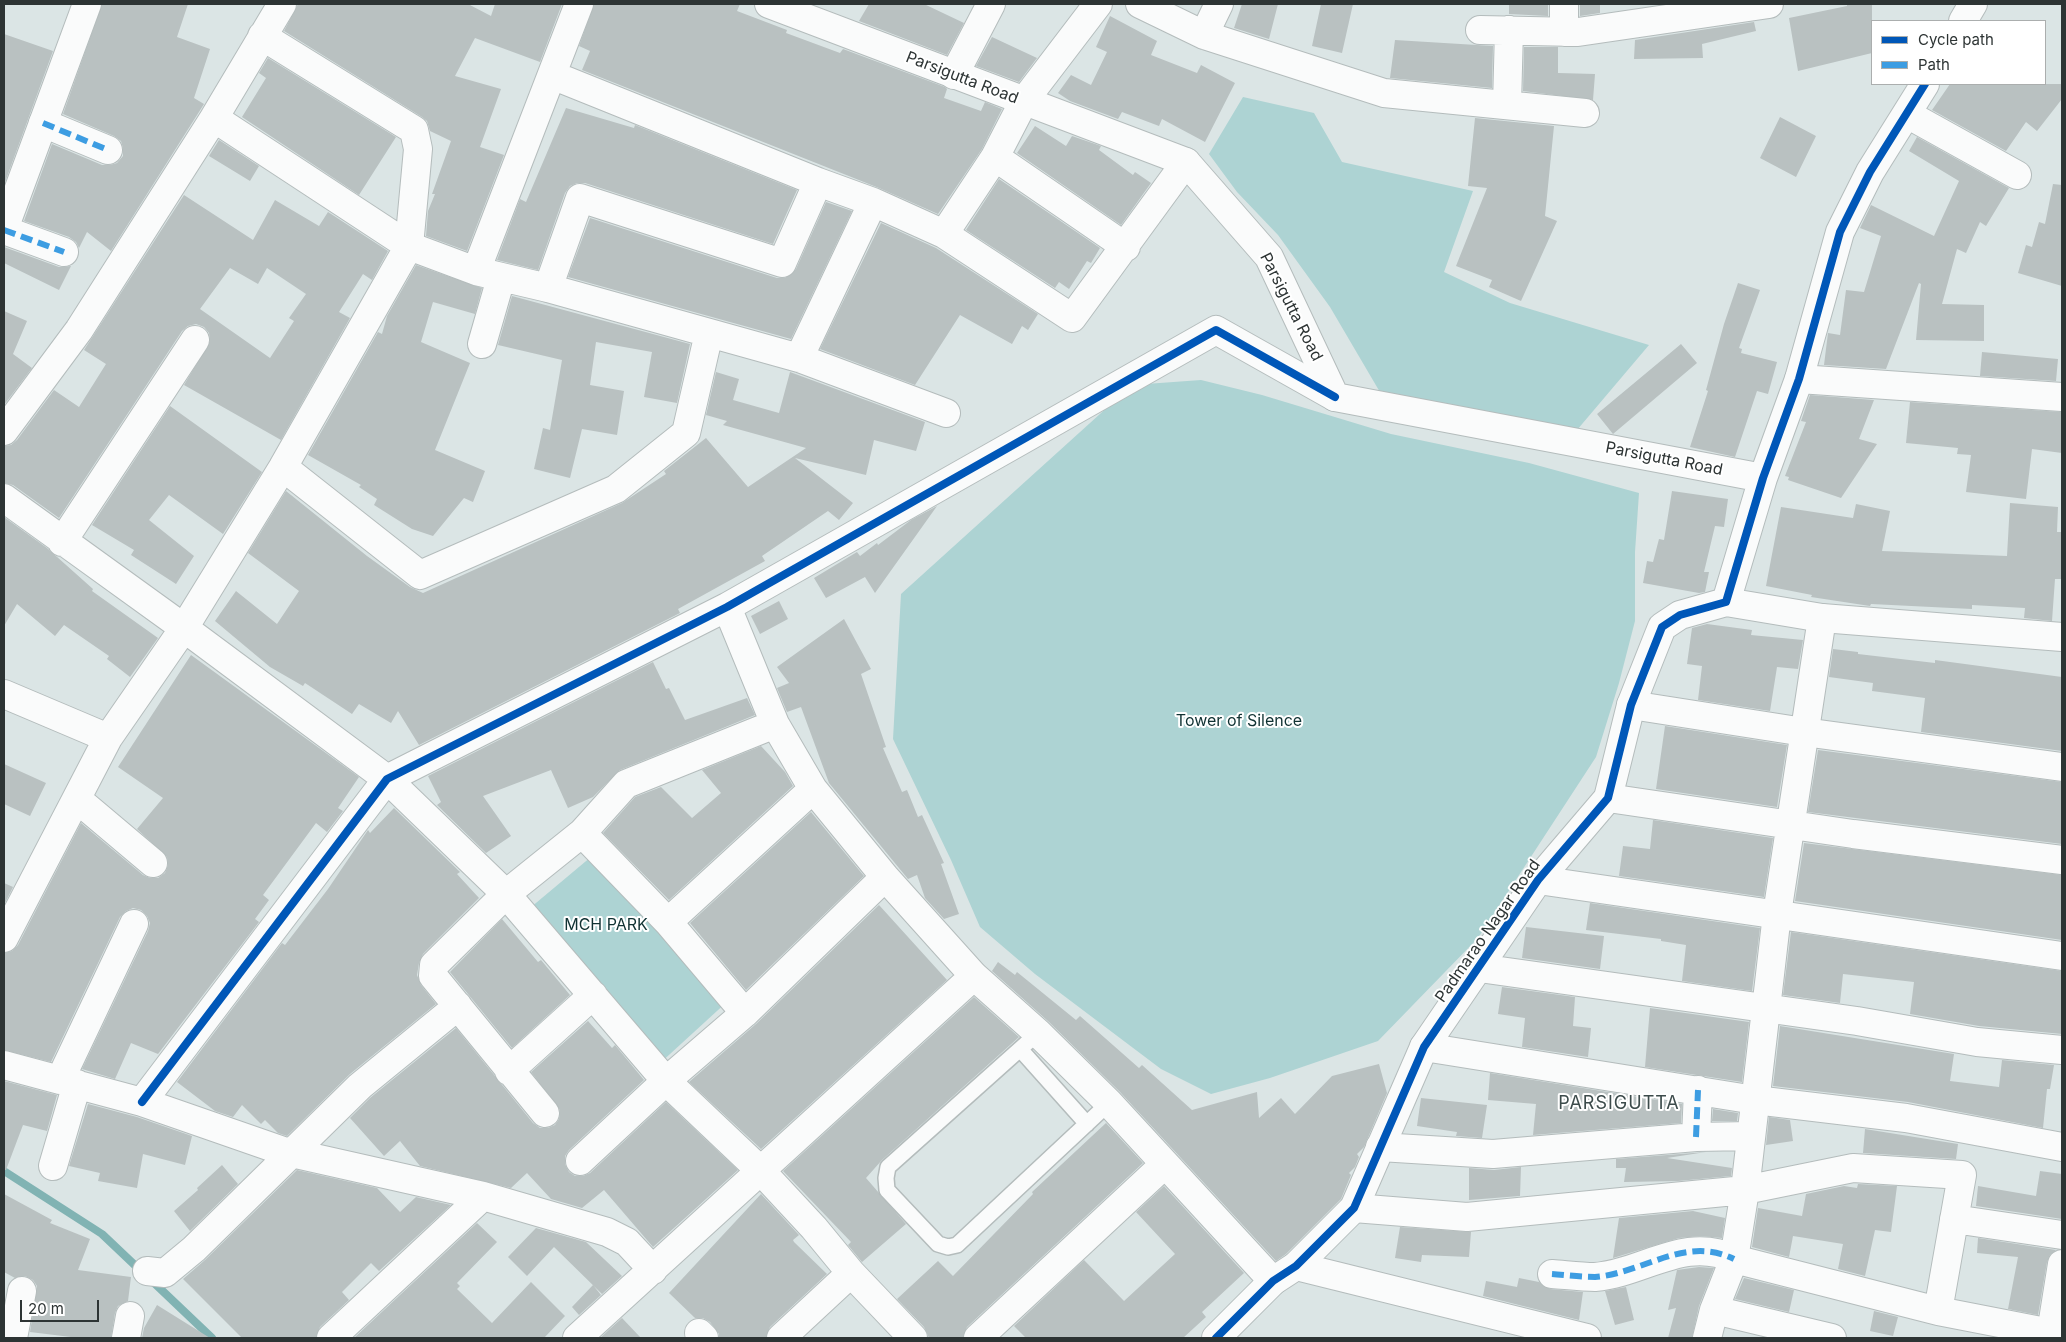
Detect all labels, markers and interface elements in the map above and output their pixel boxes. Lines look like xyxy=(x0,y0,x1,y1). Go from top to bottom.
legend xyxy=(1871,20,2046,85)
text: Cycle path xyxy=(1918,30,1994,49)
street label: Parsigutta Road xyxy=(903,48,1021,108)
text: Path xyxy=(1918,55,1950,74)
street label: Parsigutta Road xyxy=(1255,250,1327,364)
street label: Parsigutta Road xyxy=(1604,438,1724,480)
park label: Tower of Silence xyxy=(1176,711,1302,731)
street label: Padmarao Nagar Road xyxy=(1431,856,1545,1006)
park label: MCH PARK xyxy=(564,915,648,935)
district label: PARSIGUTTA xyxy=(1557,1093,1681,1115)
scale bar xyxy=(22,1290,101,1322)
text: 20 m xyxy=(28,1299,64,1318)

